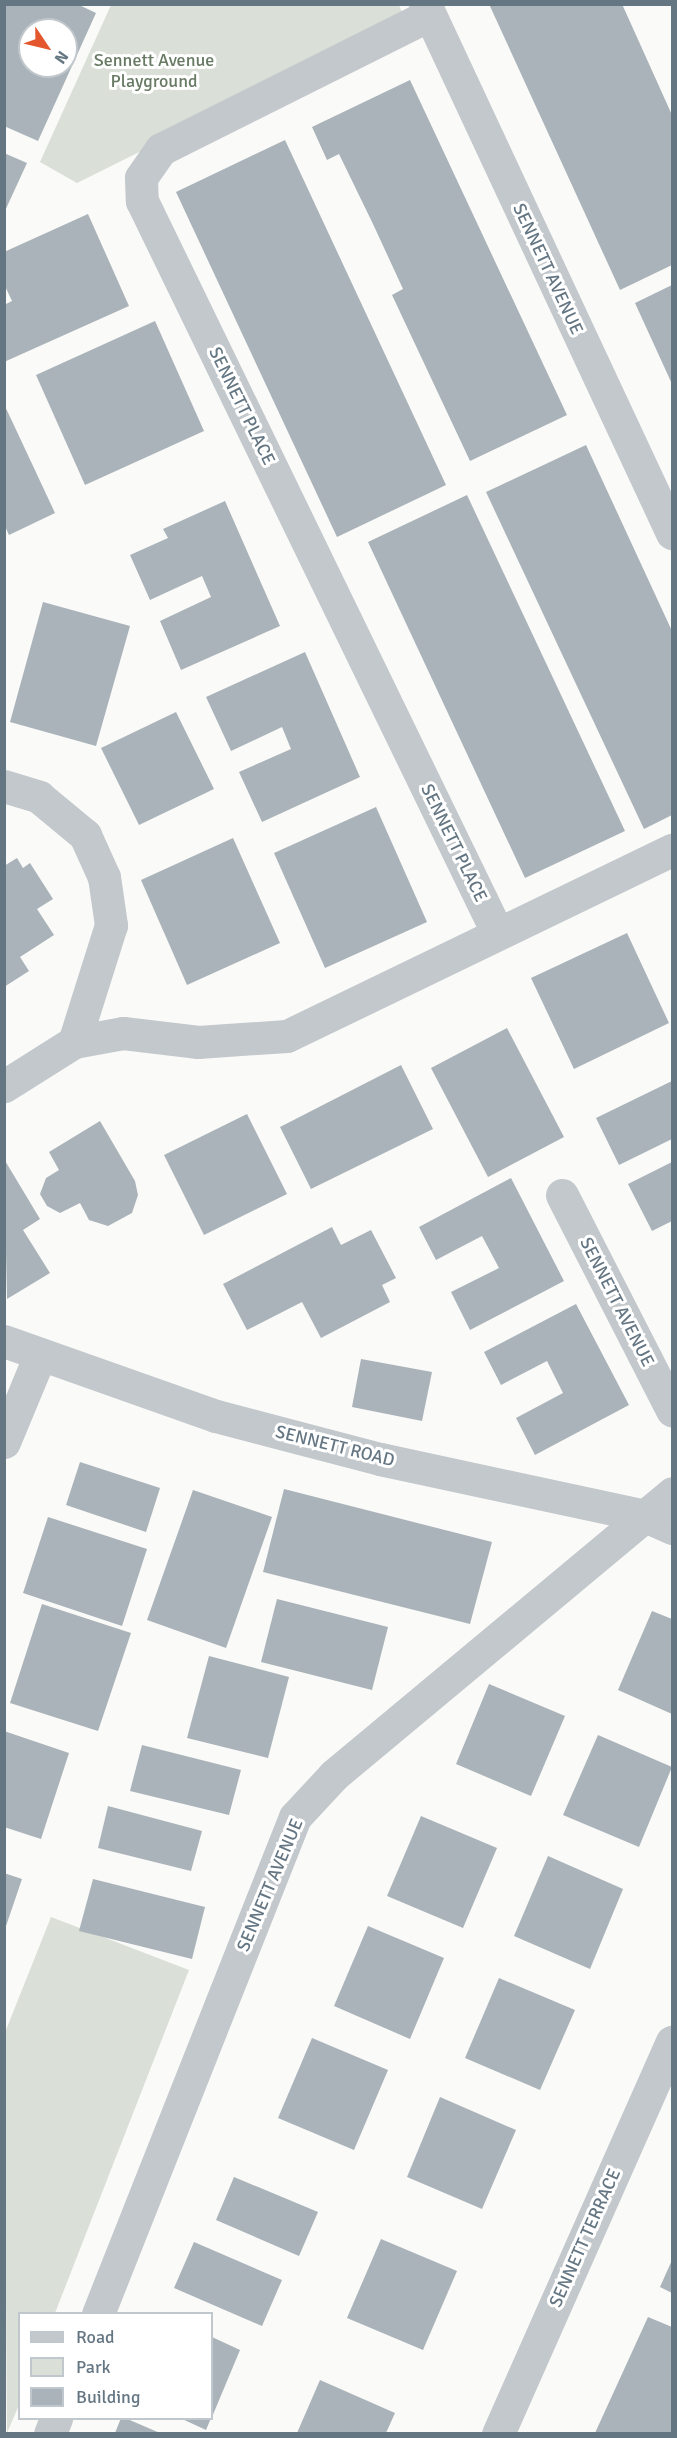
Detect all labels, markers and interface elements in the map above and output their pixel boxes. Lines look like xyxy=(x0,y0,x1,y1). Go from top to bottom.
north arrow xyxy=(18,18,78,78)
text: N xyxy=(50,47,72,67)
park label: Sennett Avenue Playground xyxy=(94,50,214,92)
street label: SENNETT AVENUE xyxy=(508,200,588,338)
street label: SENNETT PLACE xyxy=(204,344,280,468)
street label: SENNETT PLACE xyxy=(416,781,492,905)
street label: SENNETT AVENUE xyxy=(575,1234,659,1370)
street label: SENNETT ROAD xyxy=(273,1421,397,1471)
street label: SENNETT AVENUE xyxy=(232,1815,308,1955)
street label: SENNETT TERRACE xyxy=(545,2165,625,2311)
legend xyxy=(18,2312,213,2420)
text: Road xyxy=(76,2326,115,2348)
text: Park xyxy=(76,2356,111,2378)
text: Building xyxy=(76,2386,140,2408)

